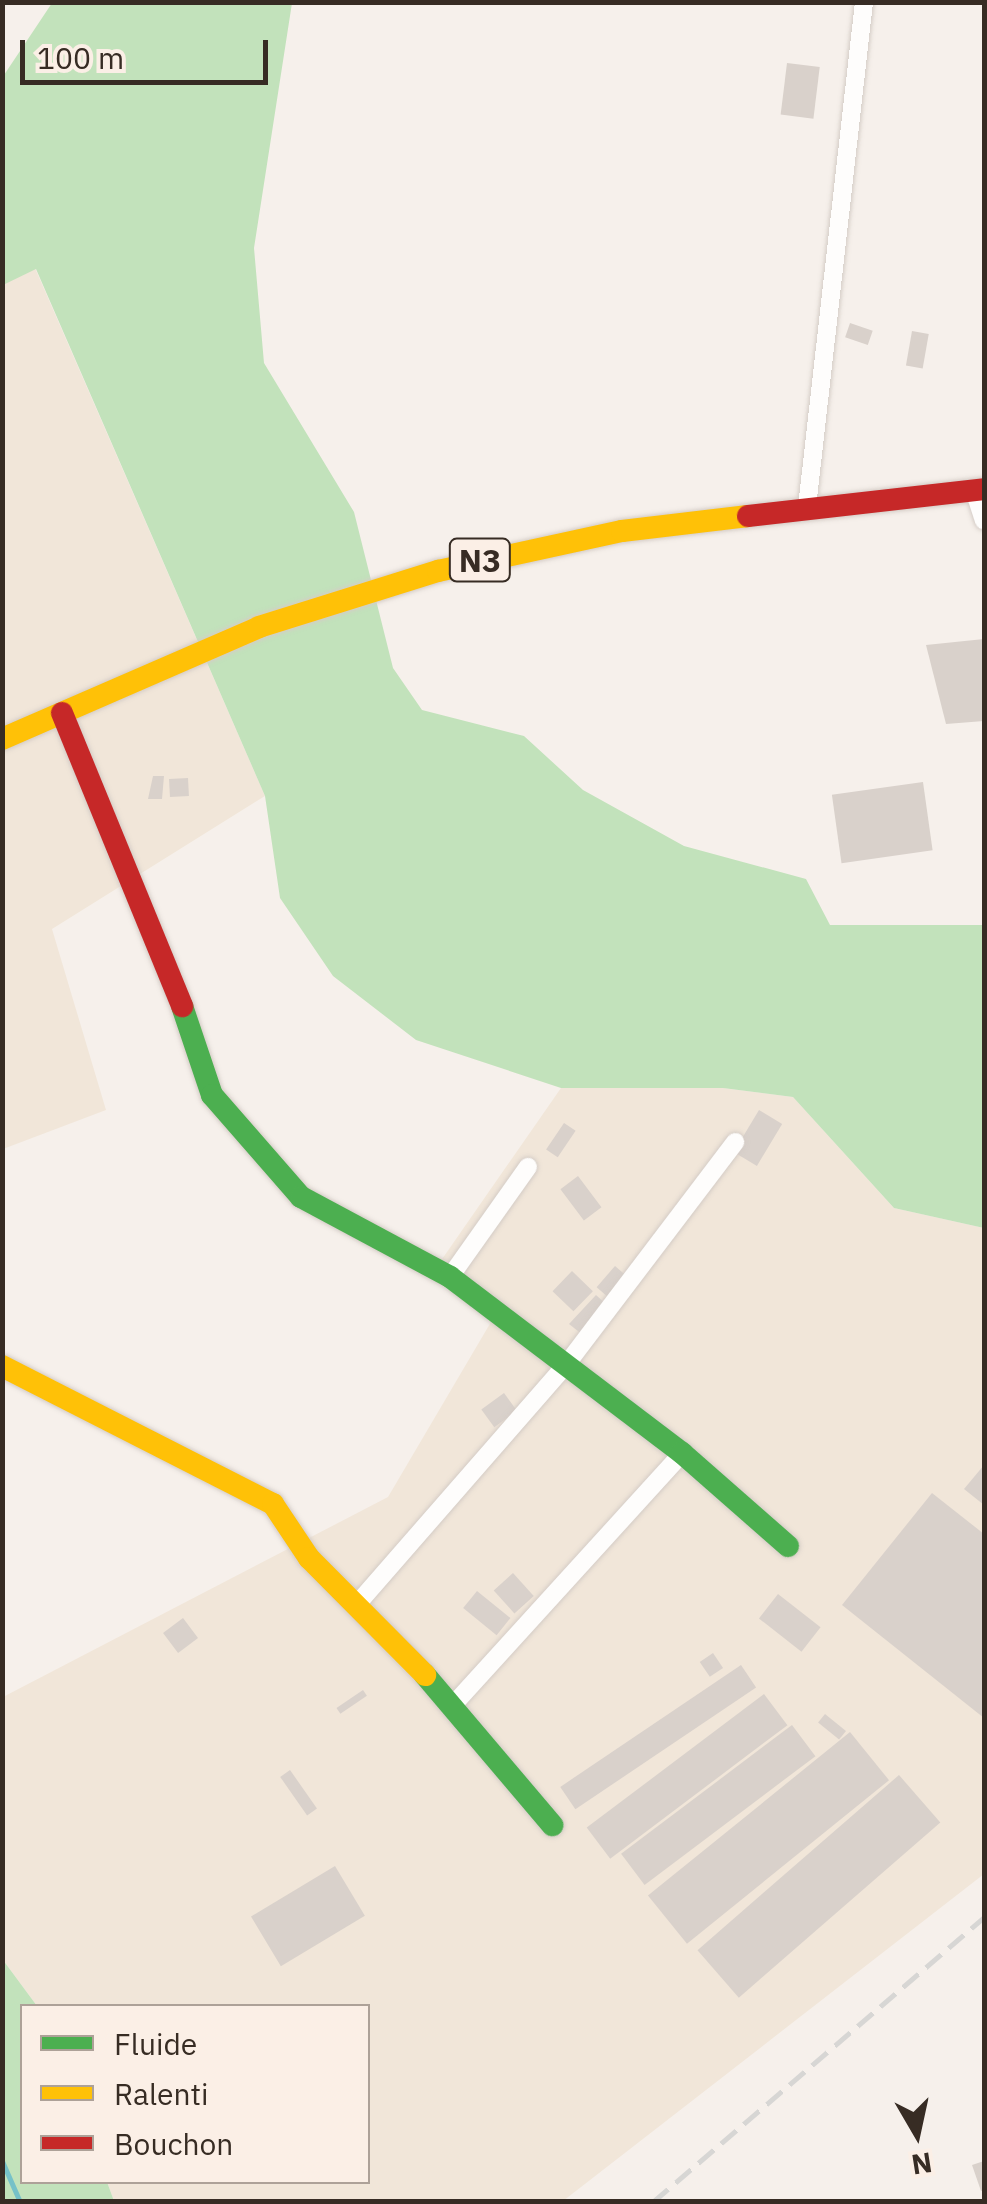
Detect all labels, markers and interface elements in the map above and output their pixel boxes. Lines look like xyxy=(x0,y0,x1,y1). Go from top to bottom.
scale bar xyxy=(25,20,272,82)
text: 100 m xyxy=(37,38,124,77)
road number: N3 xyxy=(448,533,512,587)
legend xyxy=(20,2004,370,2184)
text: Fluide xyxy=(114,2024,197,2063)
text: Ralenti xyxy=(114,2074,209,2113)
north arrow xyxy=(867,2084,967,2184)
text: Bouchon xyxy=(114,2124,233,2163)
text: N xyxy=(909,2144,935,2184)

